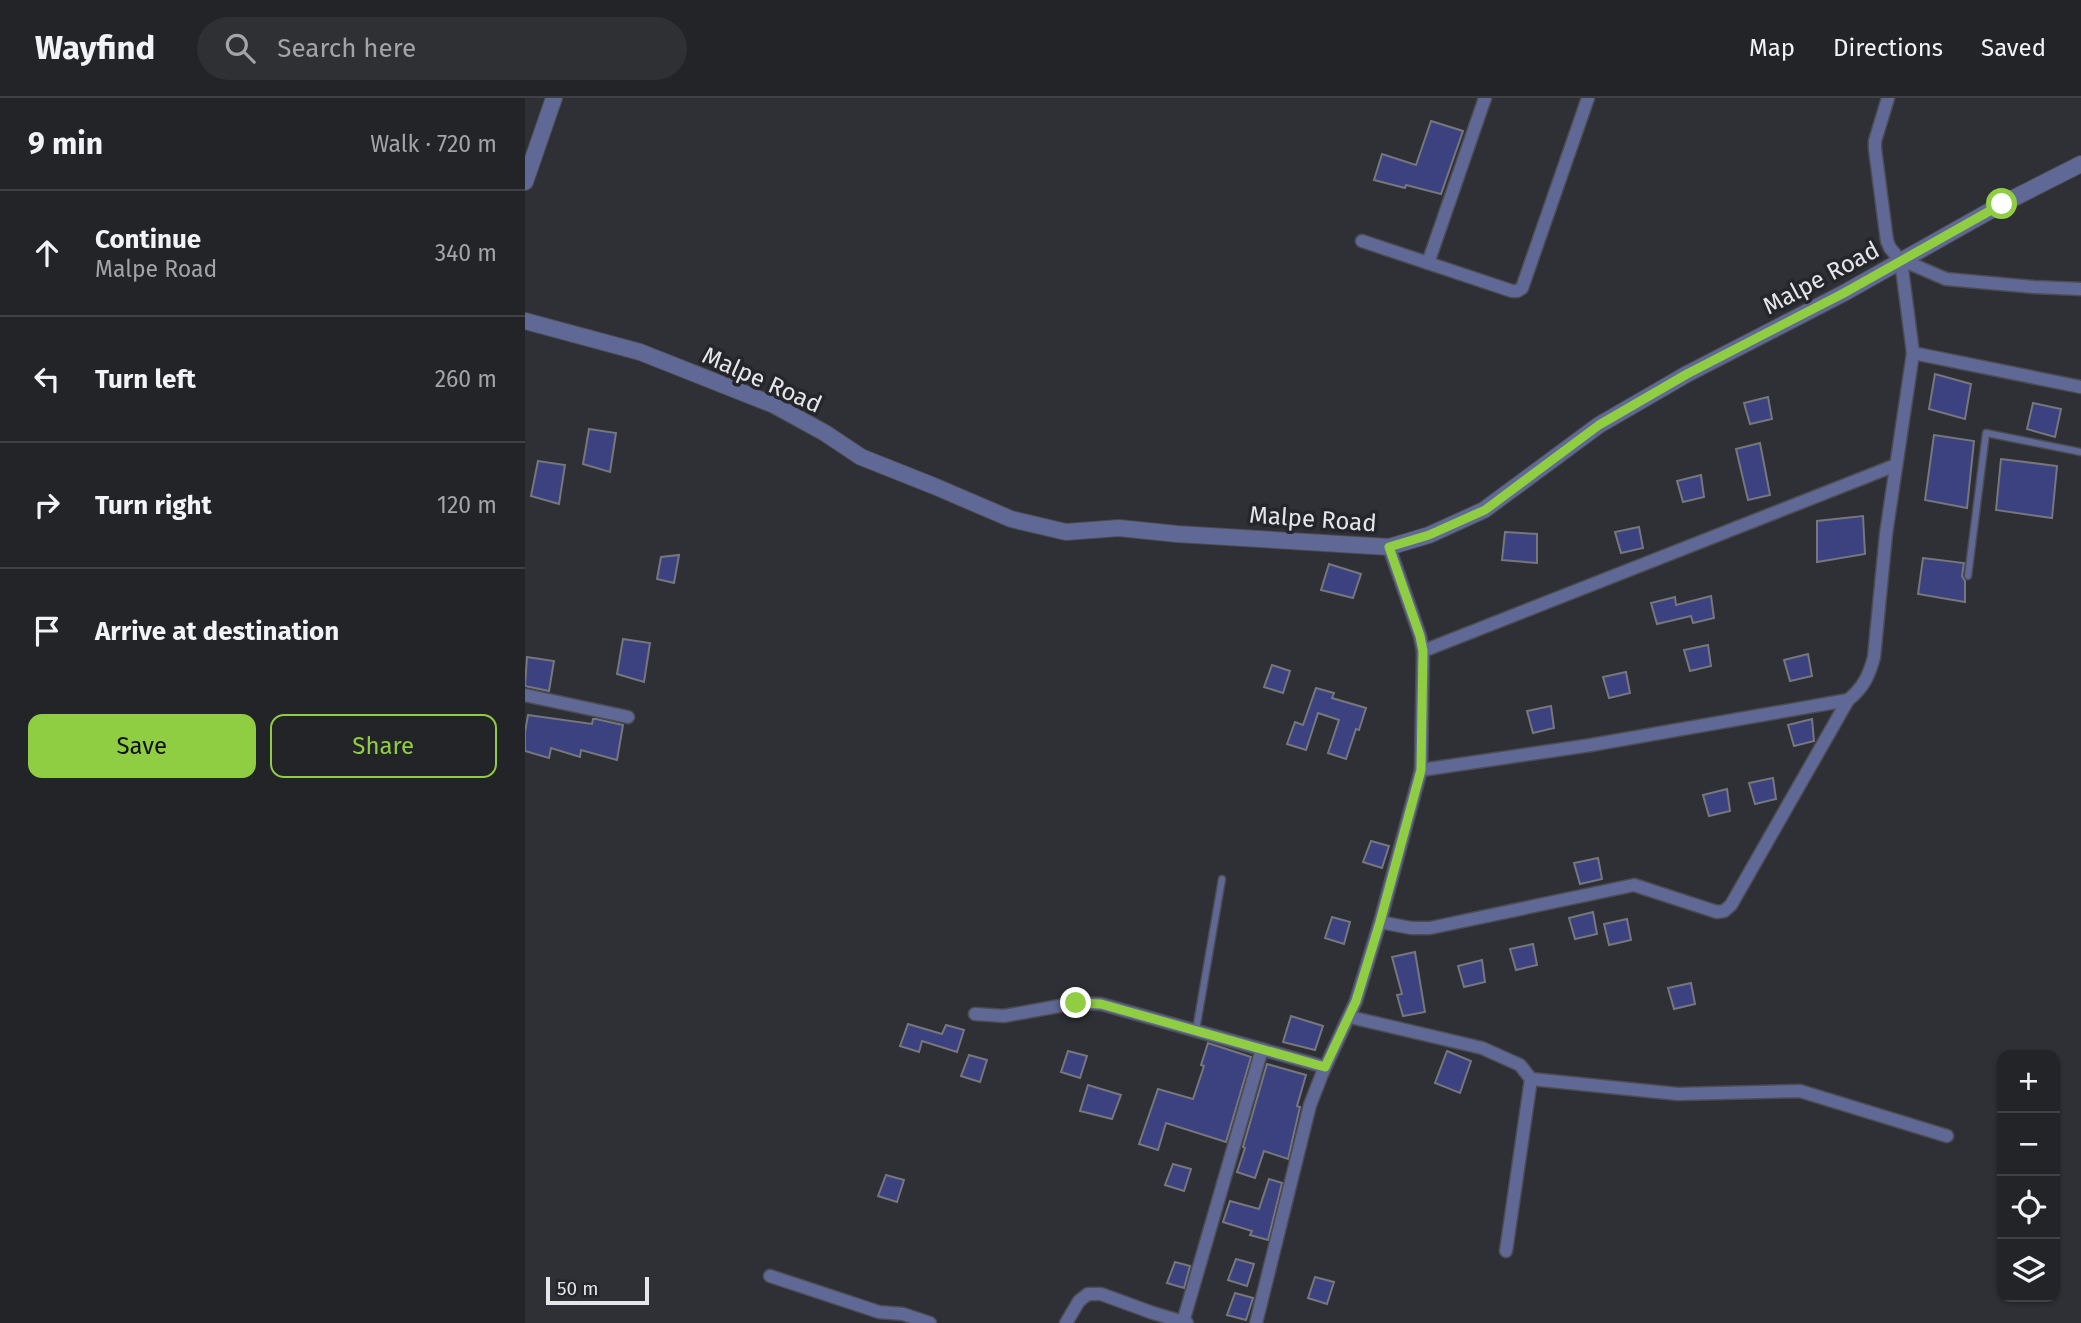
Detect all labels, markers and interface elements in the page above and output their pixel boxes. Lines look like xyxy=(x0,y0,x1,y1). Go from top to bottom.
search box xyxy=(197,17,687,80)
text: Wayfind xyxy=(35,28,155,68)
icon: search xyxy=(221,29,259,67)
text: Search here xyxy=(277,33,416,64)
text: Map xyxy=(1749,34,1795,62)
text: Directions xyxy=(1833,34,1943,62)
text: Saved xyxy=(1981,34,2046,62)
text: 9 min xyxy=(28,126,103,162)
text: Walk · 720 m xyxy=(370,130,497,158)
route start xyxy=(1986,188,2017,219)
text: Continue xyxy=(95,224,201,255)
icon: ahead xyxy=(28,234,66,272)
street label: Malpe Road xyxy=(1758,236,1884,320)
text: 340 m xyxy=(435,239,497,267)
text: Malpe Road xyxy=(95,255,217,283)
street label: Malpe Road xyxy=(698,341,826,419)
icon: left xyxy=(28,360,66,398)
text: Turn left xyxy=(95,364,196,395)
text: 260 m xyxy=(435,365,497,393)
icon: right xyxy=(28,486,66,524)
text: Turn right xyxy=(95,490,212,521)
text: 120 m xyxy=(437,491,497,519)
street label: Malpe Road xyxy=(1248,501,1378,537)
icon: arrive xyxy=(28,612,66,650)
text: Arrive at destination xyxy=(95,616,339,647)
button: Save xyxy=(28,714,256,778)
button: Share xyxy=(270,714,497,778)
route end xyxy=(1060,987,1091,1018)
map controls xyxy=(1997,1050,2060,1302)
button: + xyxy=(1997,1050,2060,1113)
button: − xyxy=(1997,1113,2060,1176)
button: locate xyxy=(1997,1176,2060,1239)
button: layers xyxy=(1997,1239,2060,1302)
scale bar xyxy=(546,1274,649,1306)
text: 50 m xyxy=(557,1277,598,1300)

